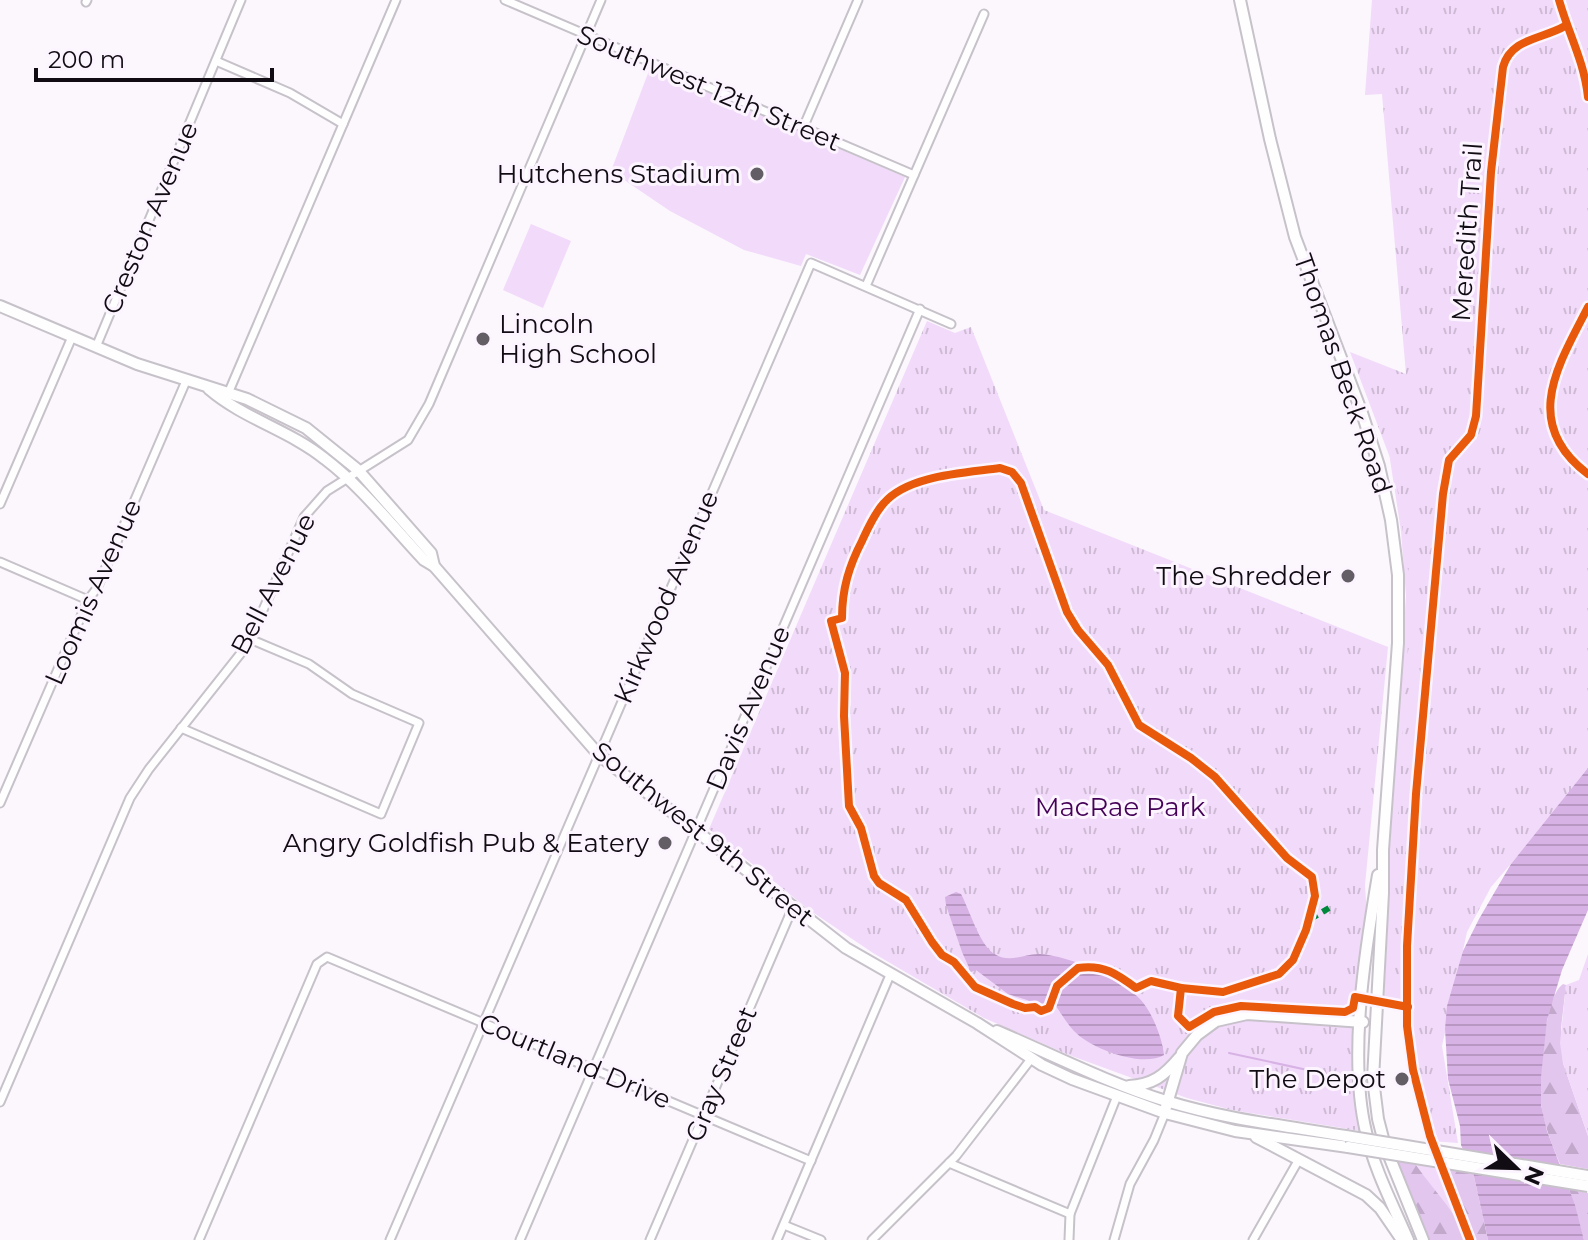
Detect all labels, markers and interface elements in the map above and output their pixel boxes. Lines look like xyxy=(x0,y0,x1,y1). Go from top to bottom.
street label: Southwest 12th Street xyxy=(572,18,846,158)
scale bar xyxy=(36,32,272,82)
text: 200 m xyxy=(48,45,125,74)
street label: Creston Avenue xyxy=(95,117,205,319)
street label: Meredith Trail xyxy=(1445,142,1489,322)
place label: Hutchens Stadium xyxy=(496,158,741,190)
marker: Hutchens Stadium xyxy=(748,165,766,183)
street label: Thomas Beck Road xyxy=(1287,250,1399,498)
place label: Lincoln High School xyxy=(499,308,657,370)
marker: Lincoln High School xyxy=(474,330,492,348)
street label: Kirkwood Avenue xyxy=(607,486,725,708)
street label: Loomis Avenue xyxy=(38,494,148,690)
street label: Bell Avenue xyxy=(224,508,322,660)
place label: The Shredder xyxy=(1156,560,1332,592)
marker: The Shredder xyxy=(1339,567,1357,585)
street label: Davis Avenue xyxy=(699,621,797,795)
street label: Southwest 9th Street xyxy=(586,735,820,933)
park label: MacRae Park xyxy=(1035,791,1206,823)
place label: Angry Goldfish Pub & Eatery xyxy=(283,827,650,859)
marker: Angry Goldfish Pub & Eatery xyxy=(656,834,674,852)
street label: Gray Street xyxy=(678,1002,764,1146)
street label: Courtland Drive xyxy=(474,1006,676,1116)
place label: The Depot xyxy=(1249,1063,1386,1095)
marker: The Depot xyxy=(1393,1070,1411,1088)
north arrow xyxy=(1476,1128,1556,1208)
text: N xyxy=(1518,1162,1550,1189)

